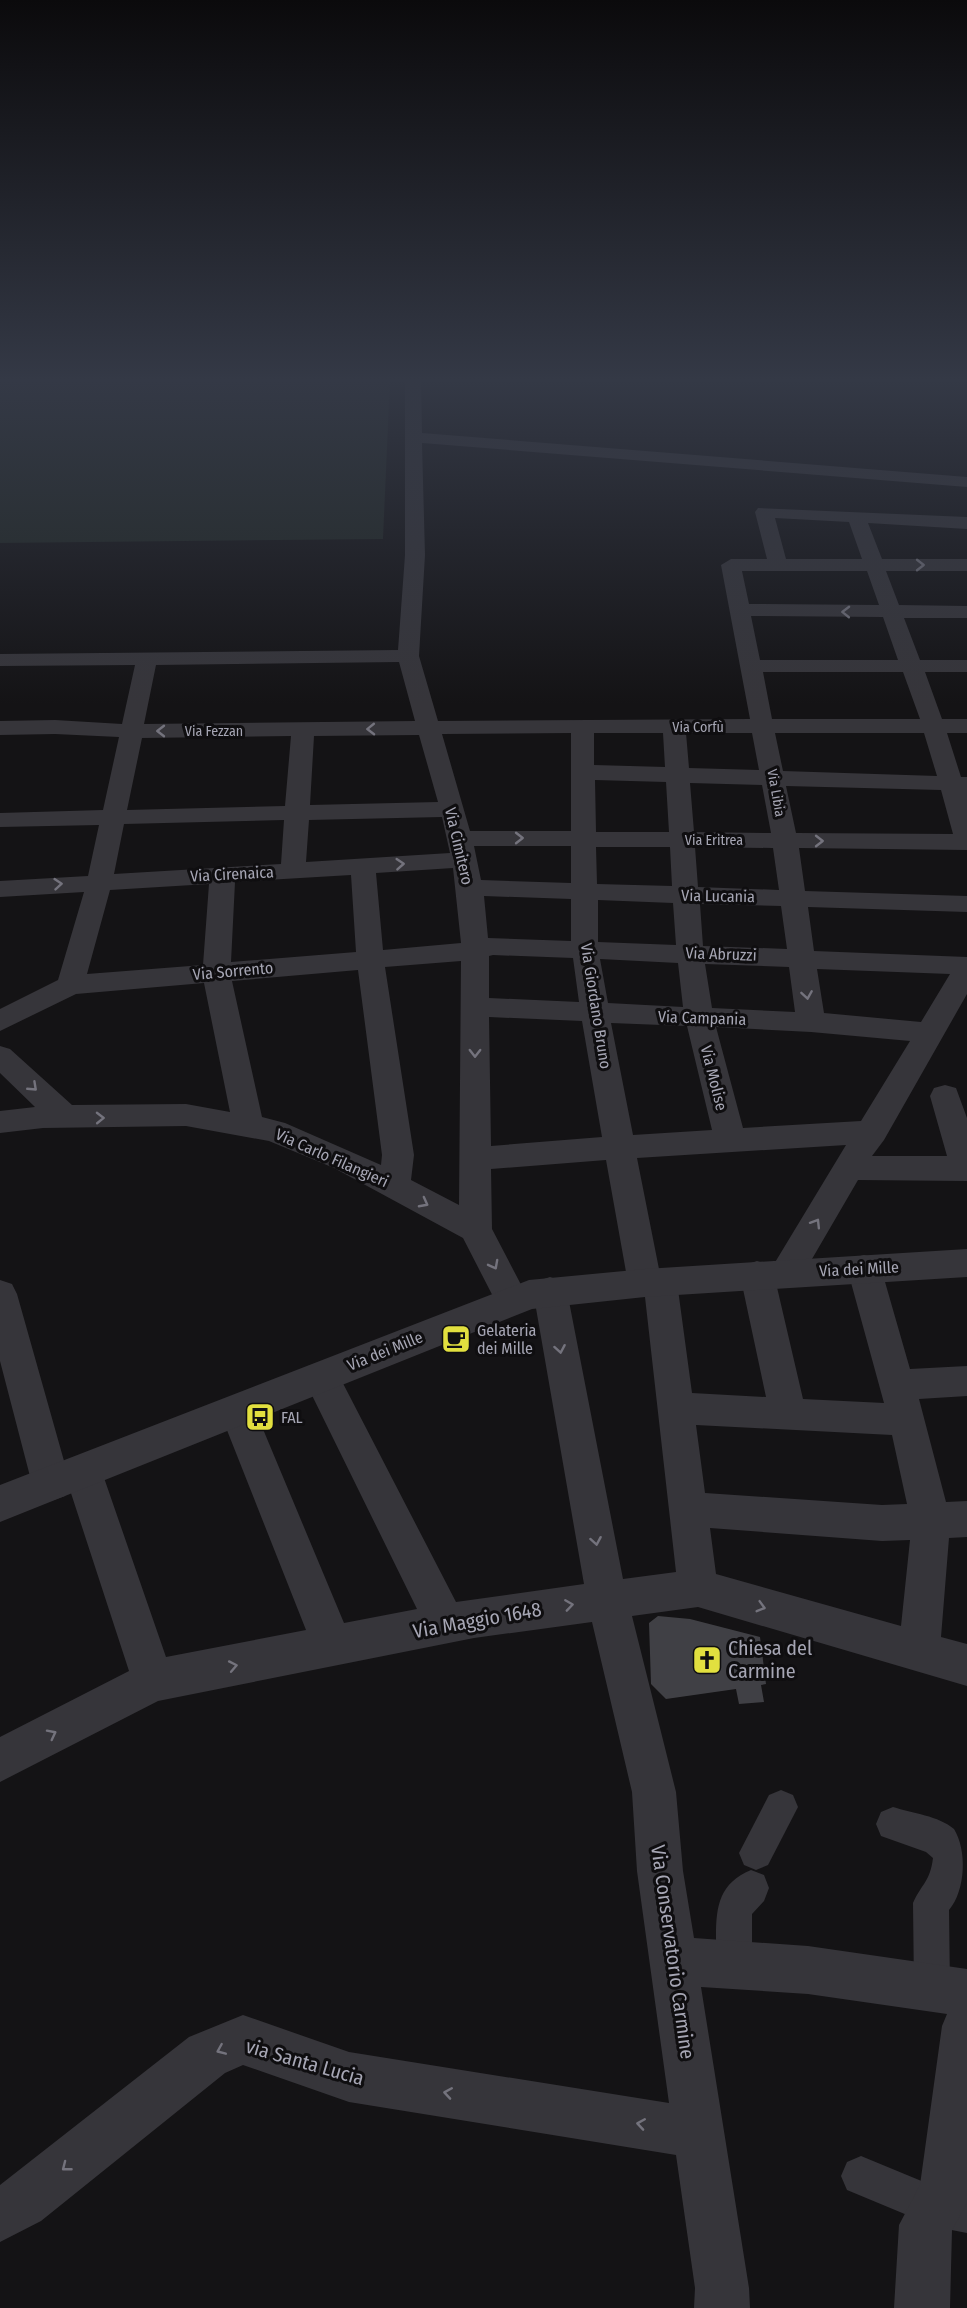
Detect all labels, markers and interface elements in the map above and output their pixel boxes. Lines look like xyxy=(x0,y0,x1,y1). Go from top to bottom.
one-way arrow xyxy=(916,559,925,571)
one-way arrow xyxy=(841,605,850,618)
street label: Via Corfù xyxy=(672,719,724,736)
one-way arrow xyxy=(366,722,375,735)
street label: Via Fezzan xyxy=(185,723,243,740)
one-way arrow xyxy=(156,725,165,737)
street label: Via Libia xyxy=(763,768,789,818)
street label: Via Cimitero xyxy=(441,806,477,886)
one-way arrow xyxy=(514,832,523,844)
street label: Via Eritrea xyxy=(685,832,743,849)
one-way arrow xyxy=(814,835,823,847)
one-way arrow xyxy=(395,857,404,870)
street label: Via Cirenaica xyxy=(190,862,275,886)
one-way arrow xyxy=(54,878,63,891)
street label: Via Lucania xyxy=(681,886,755,906)
street label: Via Giordano Bruno xyxy=(577,942,615,1070)
street label: Via Abruzzi xyxy=(685,943,757,965)
street label: Via Sorrento xyxy=(192,958,274,984)
one-way arrow xyxy=(800,990,812,1000)
street label: Via Campania xyxy=(657,1007,747,1029)
street label: Via Molise xyxy=(697,1043,731,1113)
one-way arrow xyxy=(469,1049,481,1058)
one-way arrow xyxy=(26,1080,37,1091)
one-way arrow xyxy=(96,1111,105,1124)
street label: Via Carlo Filangieri xyxy=(273,1125,391,1191)
one-way arrow xyxy=(418,1196,428,1207)
one-way arrow xyxy=(809,1219,821,1229)
street label: Via dei Mille xyxy=(819,1257,899,1281)
one-way arrow xyxy=(487,1258,498,1269)
place label: Gelateria dei Mille xyxy=(477,1321,537,1358)
cafe icon: Gelateria dei Mille xyxy=(440,1323,472,1355)
street label: Via dei Mille xyxy=(344,1327,426,1375)
one-way arrow xyxy=(553,1344,566,1354)
bus stop icon: FAL xyxy=(244,1401,276,1433)
place label: FAL xyxy=(281,1408,303,1427)
one-way arrow xyxy=(589,1535,602,1545)
street label: Via Maggio 1648 xyxy=(411,1597,543,1643)
one-way arrow xyxy=(565,1599,574,1611)
one-way arrow xyxy=(755,1599,765,1612)
place label: Chiesa del Carmine xyxy=(728,1636,812,1683)
church icon: Chiesa del Carmine xyxy=(691,1644,723,1676)
one-way arrow xyxy=(227,1660,237,1673)
one-way arrow xyxy=(46,1729,57,1741)
street label: Via Conservatorio Carmine xyxy=(646,1843,700,2061)
street label: via Santa Lucia xyxy=(243,2034,367,2090)
one-way arrow xyxy=(216,2043,227,2055)
one-way arrow xyxy=(444,2088,453,2100)
one-way arrow xyxy=(636,2118,646,2131)
one-way arrow xyxy=(62,2160,73,2171)

